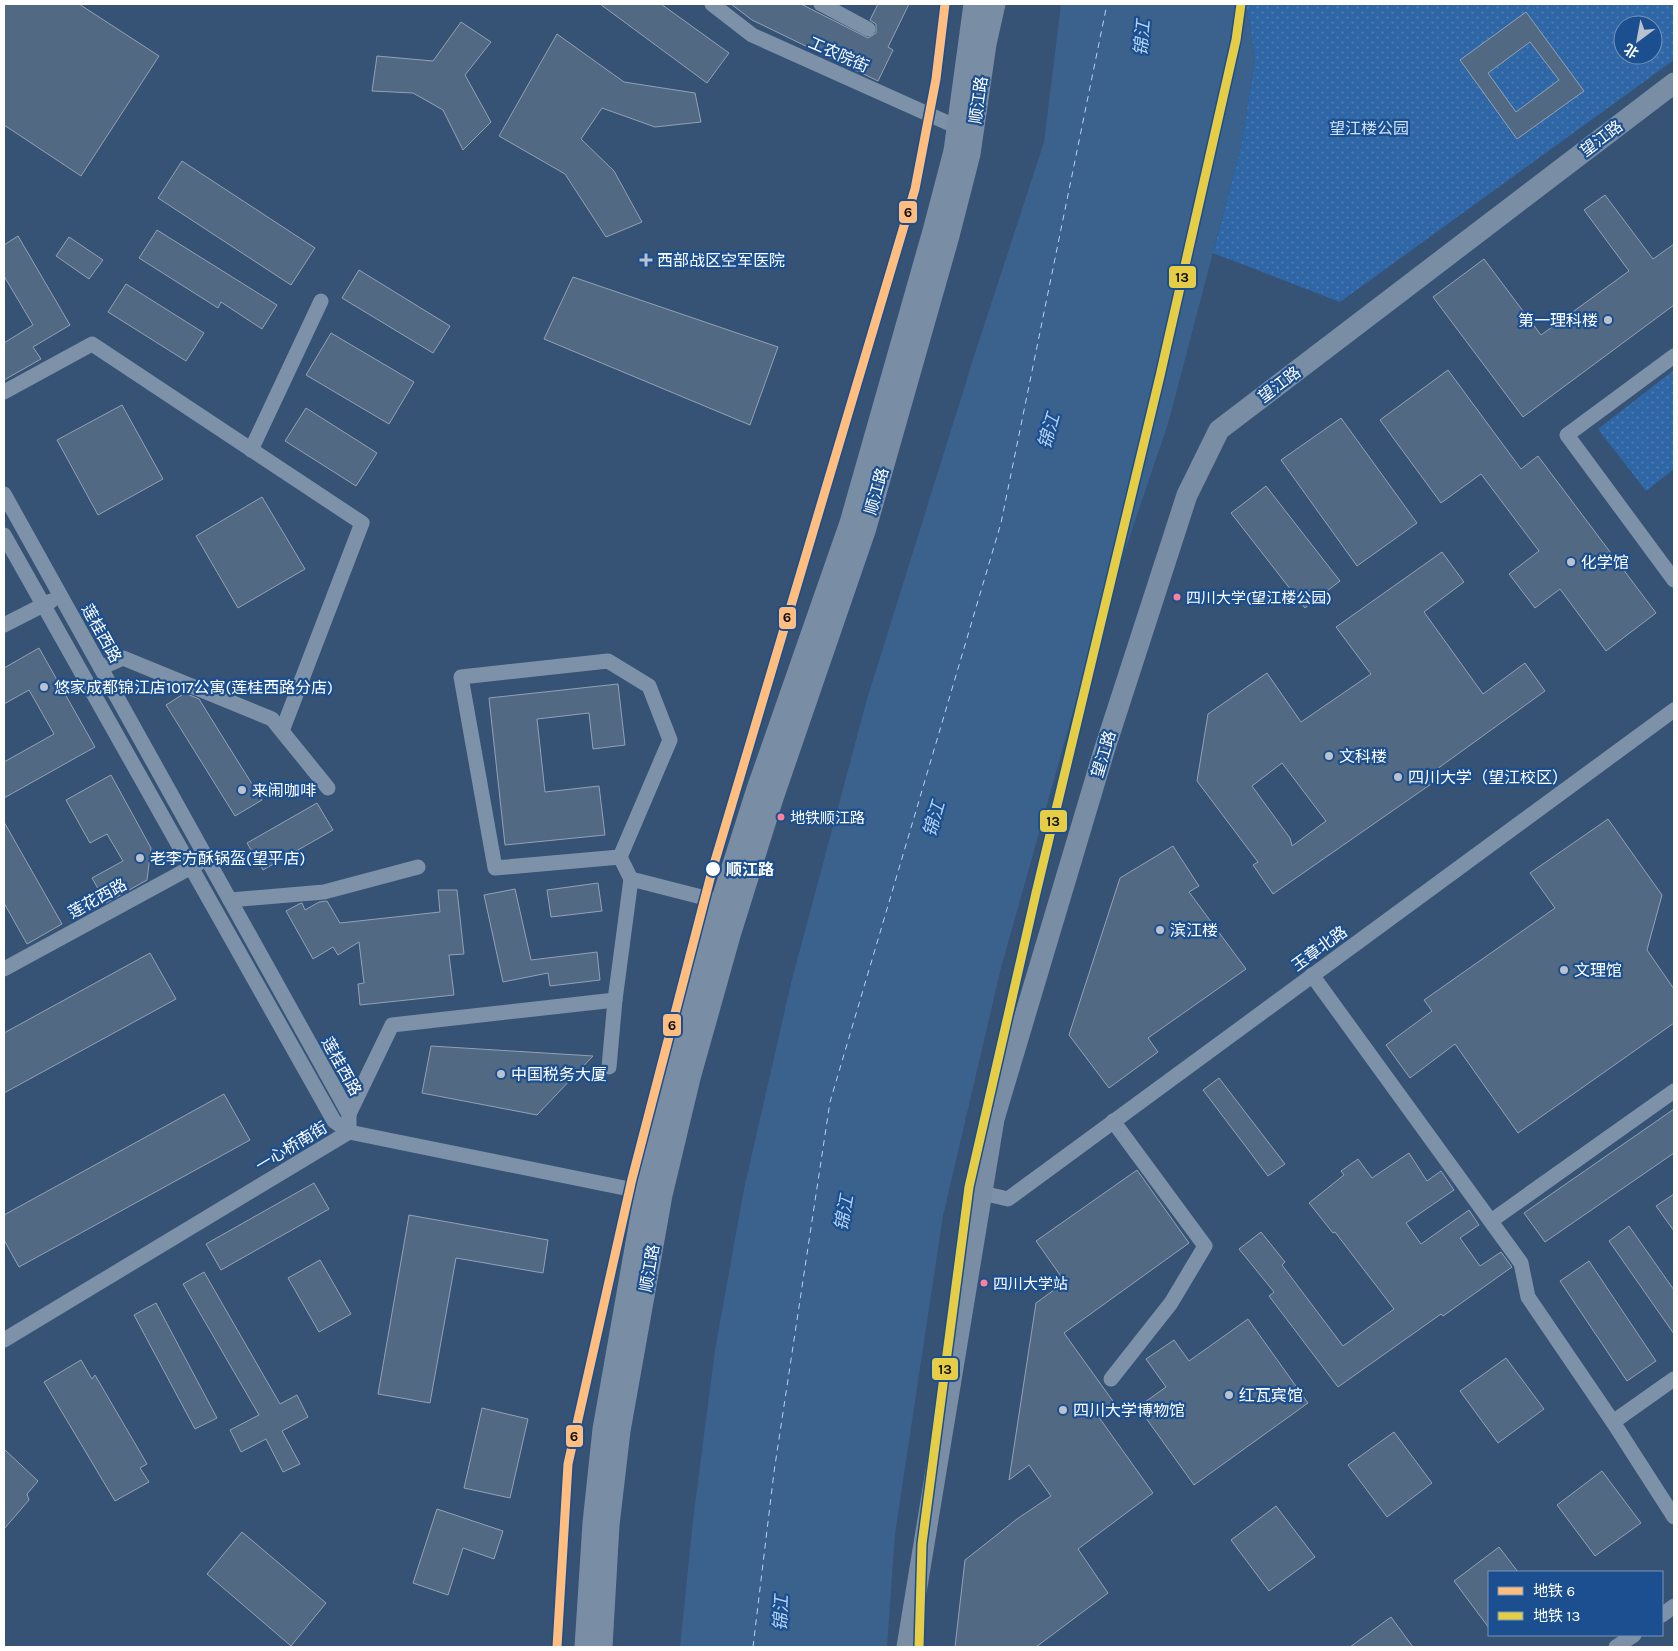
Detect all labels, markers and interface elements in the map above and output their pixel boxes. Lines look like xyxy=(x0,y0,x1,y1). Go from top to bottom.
north arrow xyxy=(1613,15,1663,65)
water label: 锦江 xyxy=(1129,17,1155,57)
street label: 工农院街 xyxy=(806,33,872,76)
text: 北 xyxy=(1621,40,1642,62)
street label: 顺江路 xyxy=(966,75,991,125)
street label: 望江路 xyxy=(1576,116,1626,160)
park label: 望江楼公园 xyxy=(1329,119,1409,138)
line badge: 6 xyxy=(898,200,918,224)
text: 6 xyxy=(904,204,912,221)
place label: 西部战区空军医院 xyxy=(657,251,785,270)
marker: 西部战区空军医院 xyxy=(639,253,653,267)
line badge: 13 xyxy=(1168,265,1197,289)
text: 13 xyxy=(1175,269,1189,286)
place label: 第一理科楼 xyxy=(1518,311,1598,330)
marker: 第一理科楼 xyxy=(1602,314,1614,326)
street label: 望江路 xyxy=(1254,362,1304,406)
water label: 锦江 xyxy=(1033,409,1065,451)
street label: 顺江路 xyxy=(861,465,892,517)
place label: 化学馆 xyxy=(1581,553,1629,572)
marker: 化学馆 xyxy=(1565,556,1577,568)
place label: 四川大学(望江楼公园) xyxy=(1186,589,1332,607)
marker: 四川大学(望江楼公园) xyxy=(1172,592,1182,602)
street label: 莲桂西路 xyxy=(78,601,125,666)
line badge: 6 xyxy=(778,606,797,630)
text: 6 xyxy=(783,609,791,626)
place label: 悠家成都锦江店1017公寓(莲桂西路分店) xyxy=(54,678,333,697)
marker: 悠家成都锦江店1017公寓(莲桂西路分店) xyxy=(38,681,50,693)
street label: 望江路 xyxy=(1087,728,1120,780)
place label: 文科楼 xyxy=(1339,747,1387,766)
marker: 文科楼 xyxy=(1323,750,1335,762)
place label: 四川大学（望江校区） xyxy=(1408,768,1568,787)
marker: 四川大学（望江校区） xyxy=(1392,771,1404,783)
place label: 来闹咖啡 xyxy=(252,781,316,800)
marker: 来闹咖啡 xyxy=(236,784,248,796)
water label: 锦江 xyxy=(918,797,950,839)
place label: 地铁顺江路 xyxy=(790,809,865,827)
line badge: 13 xyxy=(1039,809,1068,833)
marker: 地铁顺江路 xyxy=(776,812,786,822)
text: 13 xyxy=(1046,813,1060,830)
place label: 老李方酥锅盔(望平店) xyxy=(150,849,305,868)
marker: 老李方酥锅盔(望平店) xyxy=(134,852,146,864)
marker: 顺江路 xyxy=(704,860,722,878)
place label: 顺江路 xyxy=(726,860,774,879)
street label: 莲花西路 xyxy=(65,875,130,922)
place label: 滨江楼 xyxy=(1170,921,1218,940)
street label: 玉章北路 xyxy=(1288,922,1351,975)
marker: 滨江楼 xyxy=(1154,924,1166,936)
place label: 文理馆 xyxy=(1574,961,1622,980)
marker: 文理馆 xyxy=(1558,964,1570,976)
line badge: 6 xyxy=(662,1013,682,1037)
text: 6 xyxy=(668,1017,676,1034)
street label: 莲桂西路 xyxy=(318,1034,365,1099)
place label: 中国税务大厦 xyxy=(511,1065,607,1084)
marker: 中国税务大厦 xyxy=(495,1068,507,1080)
street label: 一心桥南街 xyxy=(252,1118,330,1175)
water label: 锦江 xyxy=(830,1191,858,1233)
street label: 顺江路 xyxy=(636,1243,663,1293)
place label: 四川大学站 xyxy=(993,1275,1068,1293)
marker: 四川大学站 xyxy=(979,1278,989,1288)
line badge: 13 xyxy=(931,1357,959,1381)
text: 13 xyxy=(938,1361,952,1378)
place label: 红瓦宾馆 xyxy=(1239,1386,1303,1405)
marker: 红瓦宾馆 xyxy=(1223,1389,1235,1401)
place label: 四川大学博物馆 xyxy=(1073,1401,1185,1420)
marker: 四川大学博物馆 xyxy=(1057,1404,1069,1416)
line badge: 6 xyxy=(565,1424,584,1448)
text: 6 xyxy=(570,1428,578,1445)
legend xyxy=(1488,1571,1663,1636)
text: 地铁 6 xyxy=(1533,1582,1575,1600)
water label: 锦江 xyxy=(769,1593,793,1631)
text: 地铁 13 xyxy=(1533,1607,1580,1625)

